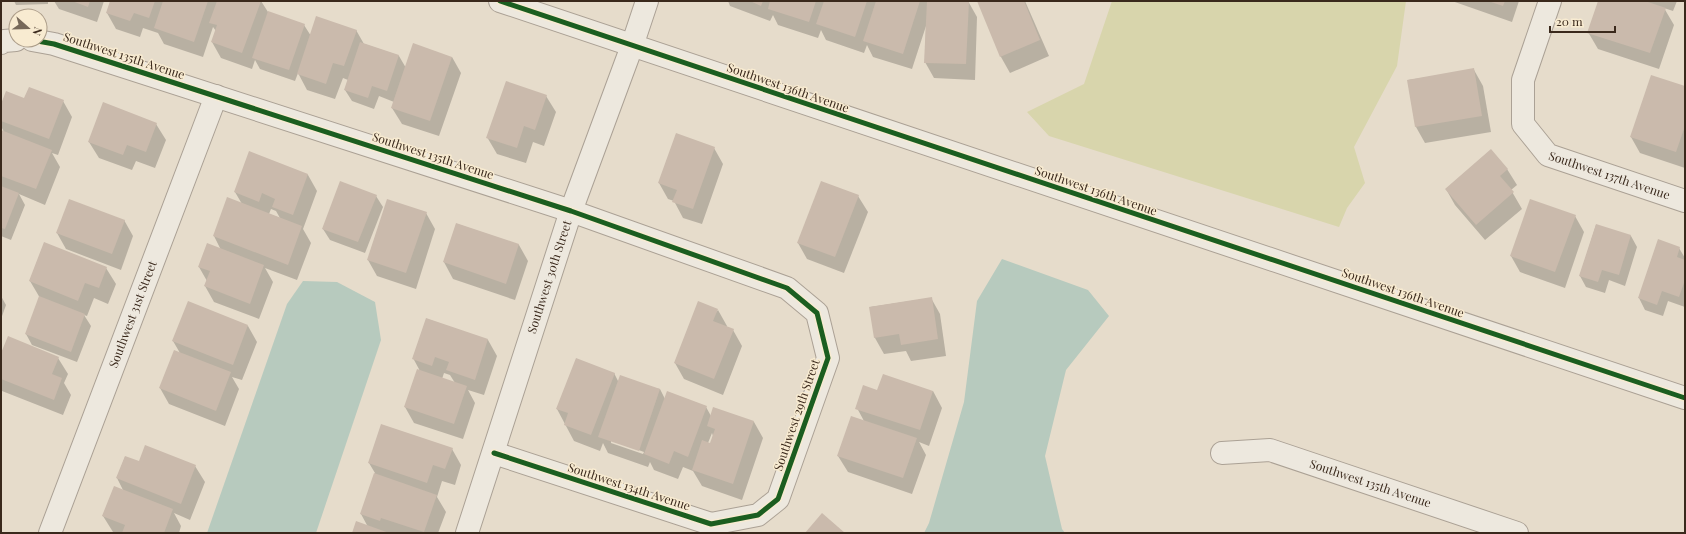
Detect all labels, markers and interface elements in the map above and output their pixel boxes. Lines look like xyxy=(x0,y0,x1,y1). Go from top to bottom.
north arrow xyxy=(8,8,48,48)
scale bar xyxy=(1550,8,1615,34)
text: 20 m xyxy=(1556,13,1583,29)
text: N xyxy=(29,25,46,38)
street label: Southwest 135th Avenue xyxy=(61,28,187,82)
street label: Southwest 136th Avenue xyxy=(725,59,852,115)
street label: Southwest 135th Avenue xyxy=(370,128,496,182)
street label: Southwest 137th Avenue xyxy=(1547,147,1672,202)
street label: Southwest 136th Avenue xyxy=(1033,162,1160,218)
street label: Southwest 30th Street xyxy=(523,217,575,335)
street label: Southwest 31st Street xyxy=(105,257,160,370)
street label: Southwest 136th Avenue xyxy=(1340,264,1467,320)
street label: Southwest 29th Street xyxy=(769,356,823,473)
street label: Southwest 135th Avenue xyxy=(1308,455,1433,511)
street label: Southwest 134th Avenue xyxy=(566,459,693,513)

